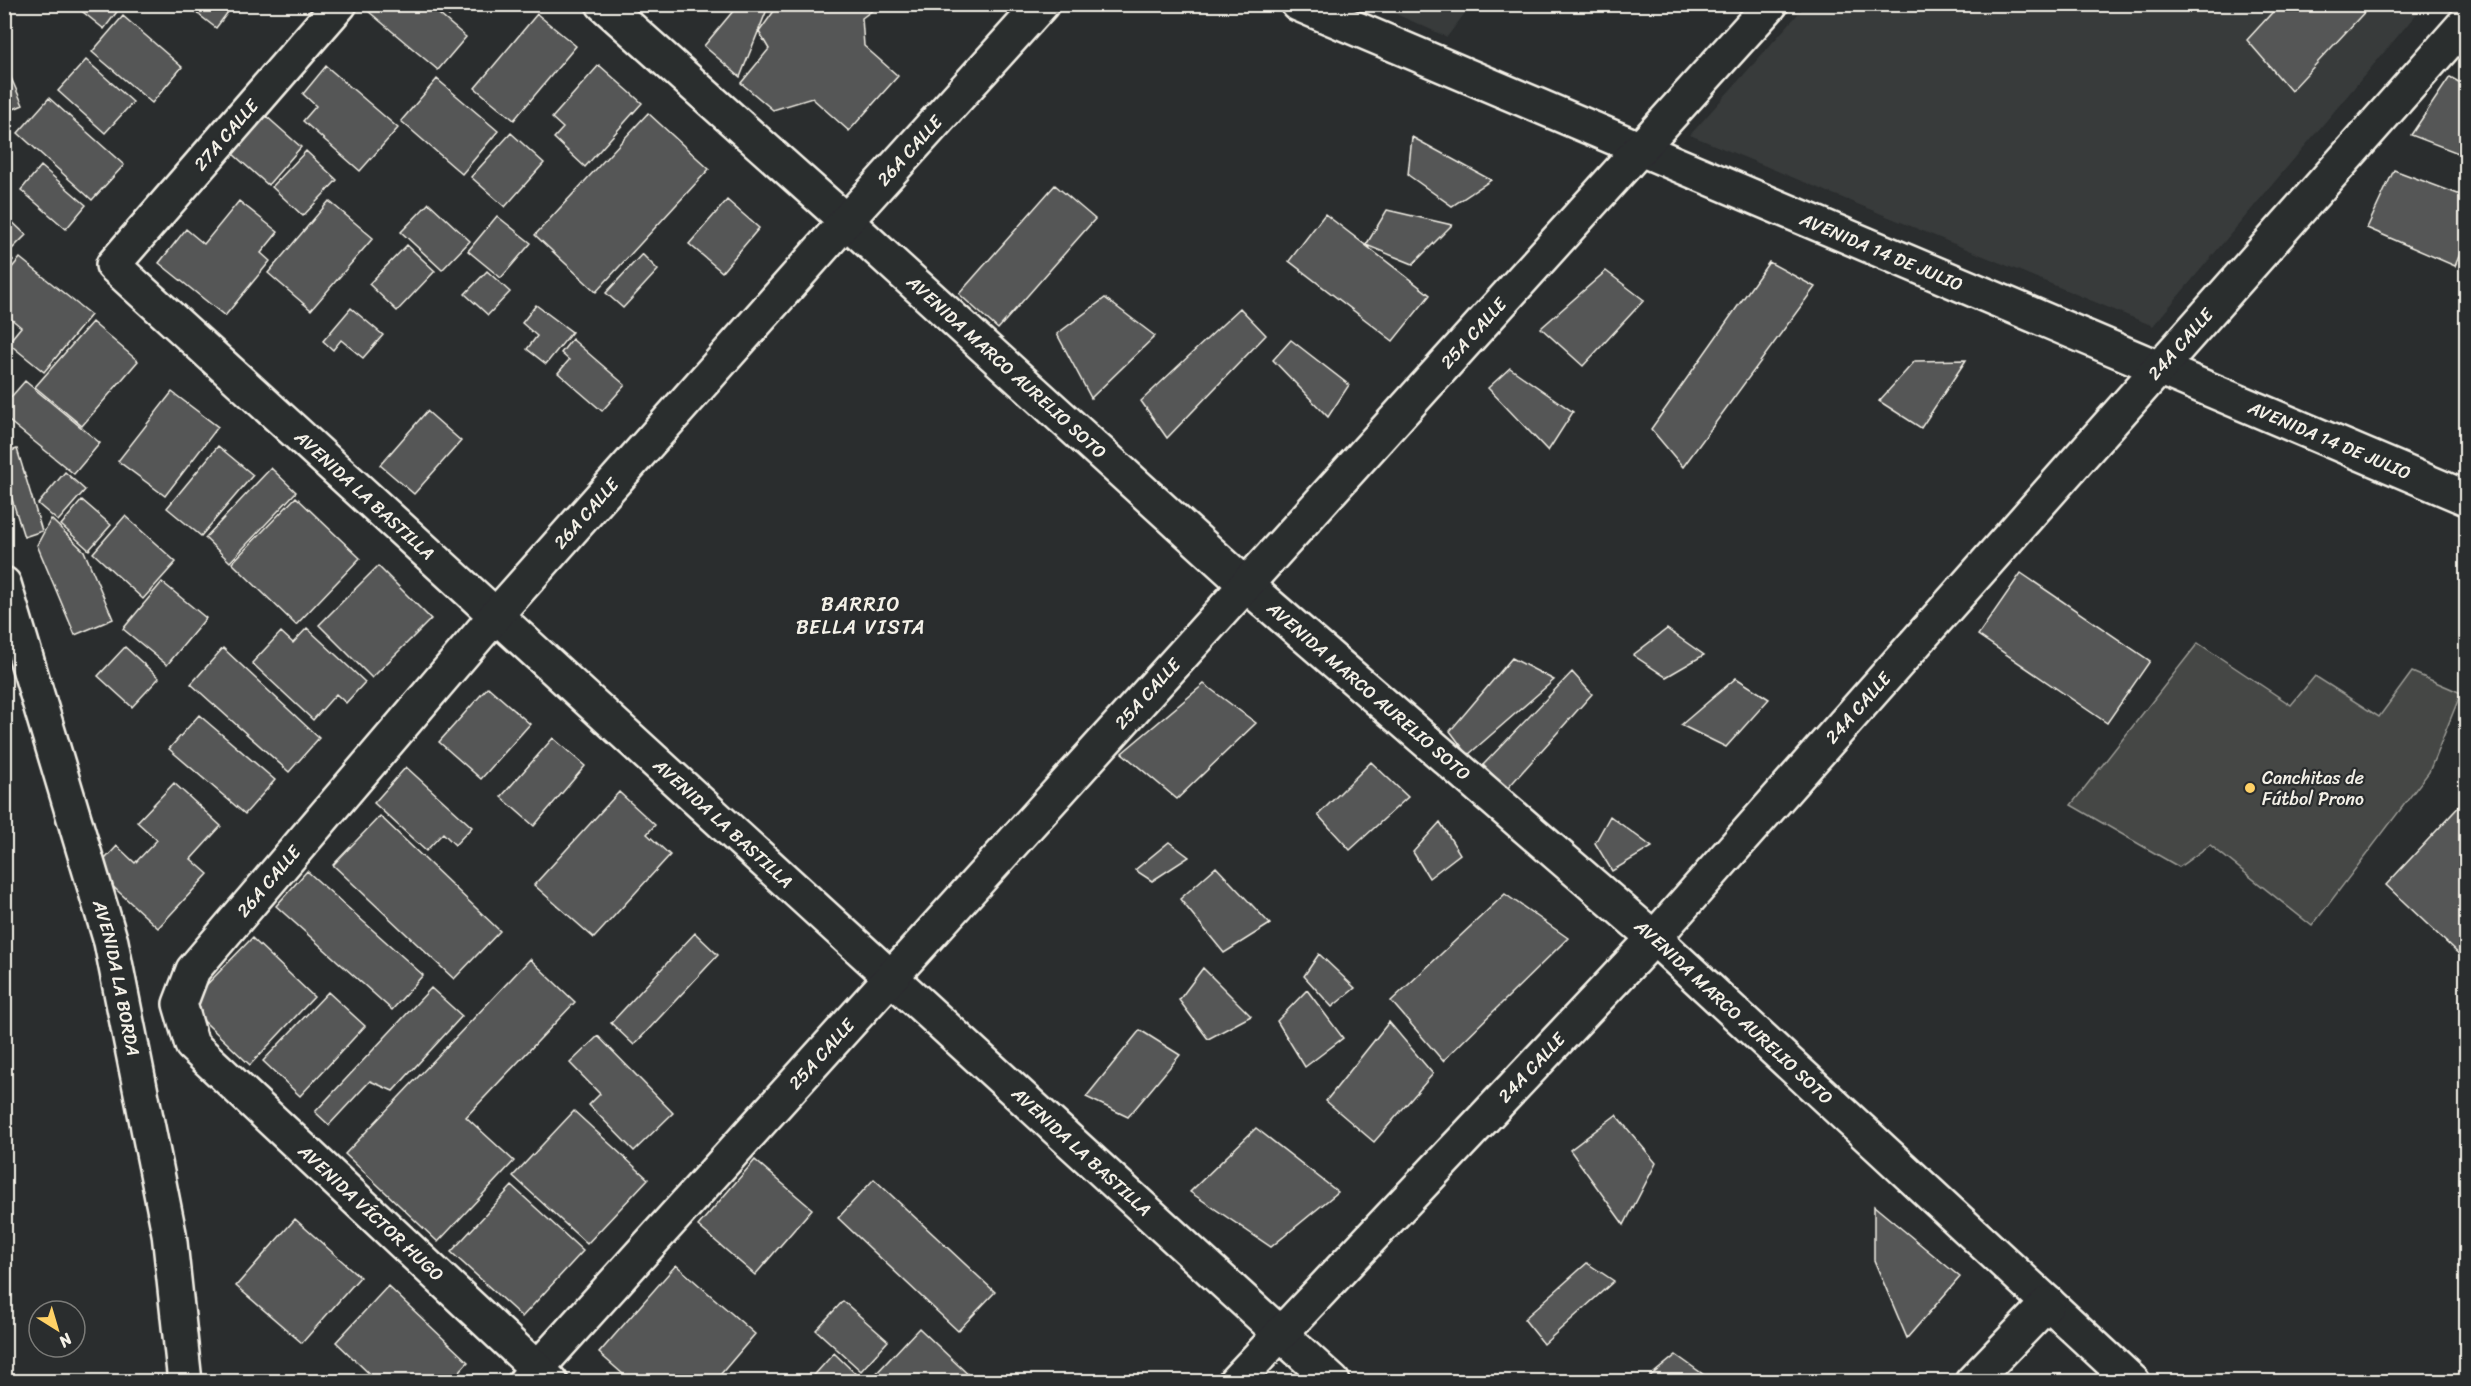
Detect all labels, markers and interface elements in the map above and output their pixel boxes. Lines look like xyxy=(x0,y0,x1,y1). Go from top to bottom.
street label: 27A CALLE xyxy=(185,91,267,178)
street label: 26A CALLE xyxy=(869,107,951,194)
street label: AVENIDA 14 DE JULIO xyxy=(1794,203,1968,301)
street label: AVENIDA MARCO AURELIO SOTO xyxy=(898,267,1114,467)
street label: 25A CALLE xyxy=(1432,289,1515,376)
street label: 24A CALLE xyxy=(2139,300,2222,388)
street label: AVENIDA 14 DE JULIO xyxy=(2242,391,2416,489)
street label: AVENIDA LA BASTILLA xyxy=(286,422,442,568)
street label: 26A CALLE xyxy=(545,470,628,557)
district label: BARRIO BELLA VISTA xyxy=(796,587,926,645)
street label: AVENIDA MARCO AURELIO SOTO xyxy=(1259,593,1478,789)
street label: 25A CALLE xyxy=(1106,650,1189,737)
street label: 24A CALLE xyxy=(1817,664,1900,751)
street label: AVENIDA LA BASTILLA xyxy=(645,750,801,896)
place label: Canchitas de Fútbol Prono xyxy=(2262,762,2364,815)
marker: Canchitas de Fútbol Prono xyxy=(2243,781,2257,795)
street label: 26A CALLE xyxy=(228,837,310,925)
street label: AVENIDA LA BORDA xyxy=(83,895,149,1059)
street label: AVENIDA MARCO AURELIO SOTO xyxy=(1626,911,1841,1113)
street label: 25A CALLE xyxy=(780,1010,863,1097)
street label: 24A CALLE xyxy=(1490,1024,1574,1111)
street label: AVENIDA LA BASTILLA xyxy=(1003,1078,1159,1225)
street label: AVENIDA VÍCTOR HUGO xyxy=(290,1136,451,1290)
north arrow xyxy=(27,1299,87,1359)
text: N xyxy=(52,1325,80,1356)

